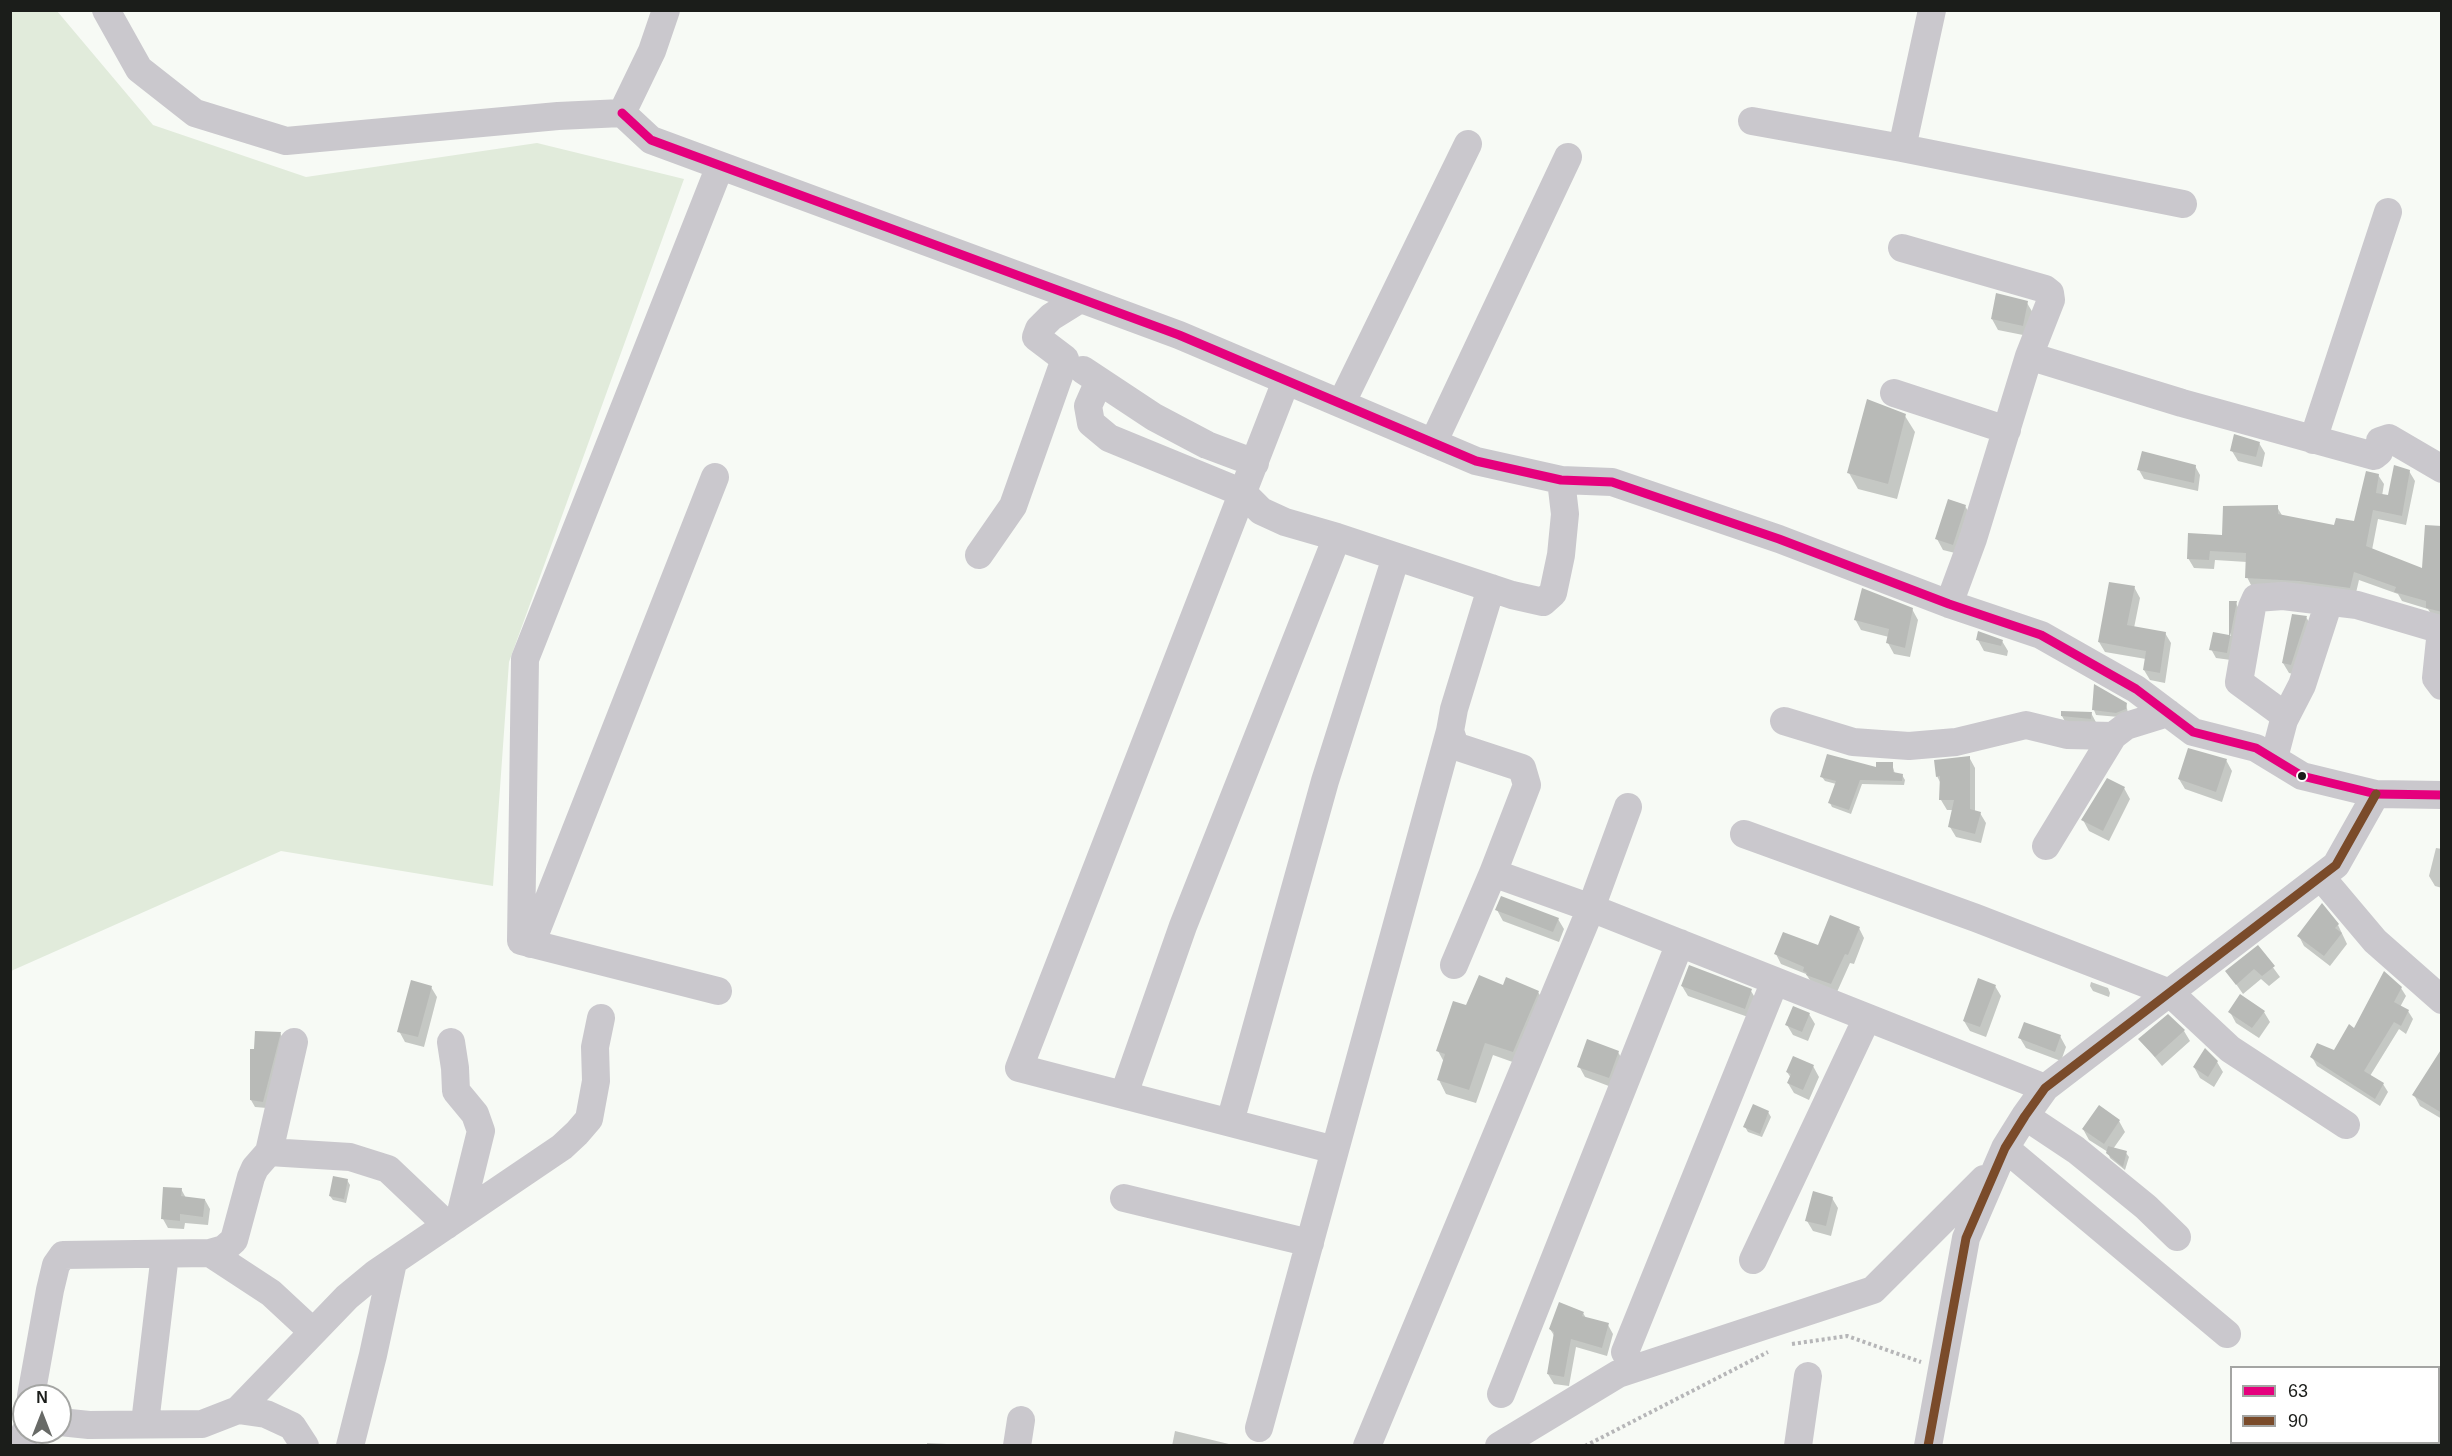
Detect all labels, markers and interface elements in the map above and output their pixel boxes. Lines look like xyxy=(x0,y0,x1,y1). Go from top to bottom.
unlabelled marker xyxy=(2296,770,2308,782)
legend xyxy=(2230,1366,2440,1444)
text: 63 xyxy=(2288,1381,2308,1401)
north arrow xyxy=(12,1384,72,1444)
text: N xyxy=(36,1389,48,1406)
text: 90 xyxy=(2288,1411,2308,1431)

